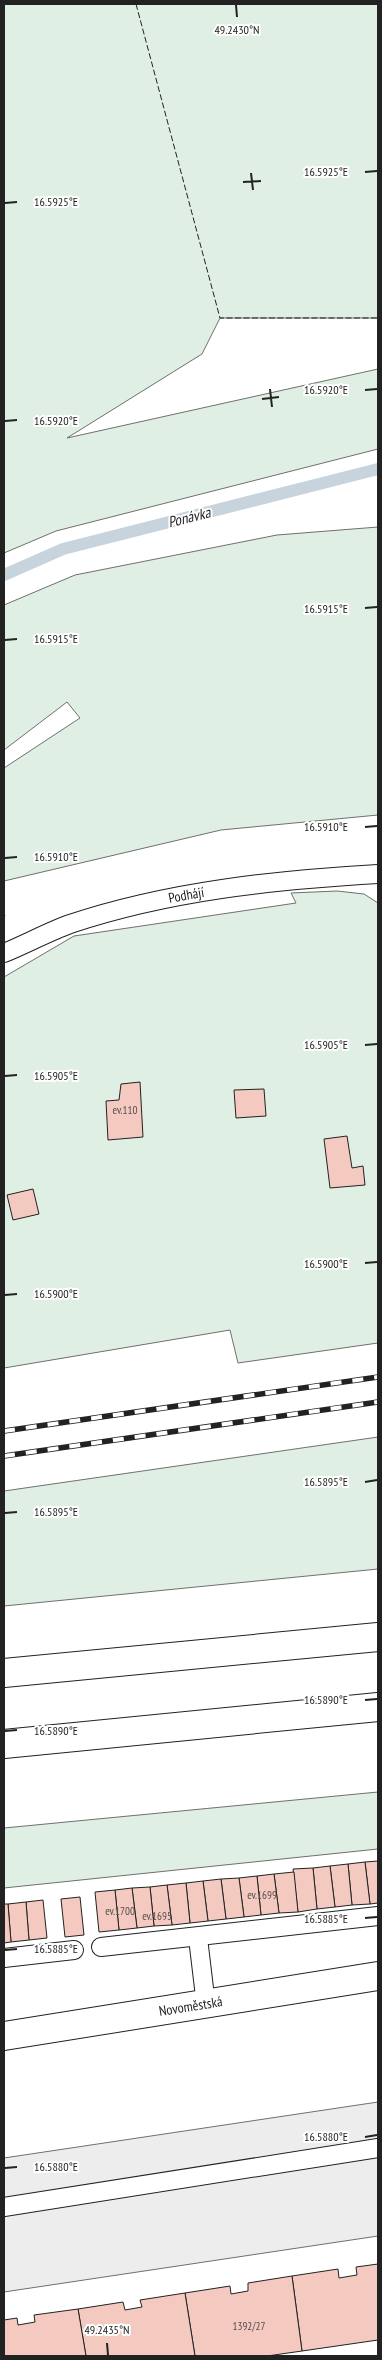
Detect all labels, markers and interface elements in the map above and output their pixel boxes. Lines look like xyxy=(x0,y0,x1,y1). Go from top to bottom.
text: 49.2430°N xyxy=(214,22,260,37)
text: 16.5925°E xyxy=(304,164,348,179)
text: 16.5925°E xyxy=(34,194,78,209)
text: 16.5920°E xyxy=(304,382,348,397)
text: 16.5920°E xyxy=(34,413,78,428)
water label: Ponávka xyxy=(166,502,213,531)
text: 16.5915°E xyxy=(304,601,348,616)
text: 16.5915°E xyxy=(34,631,78,646)
text: 16.5910°E xyxy=(304,819,348,834)
text: 16.5910°E xyxy=(34,849,78,864)
street label: Podhájí xyxy=(167,883,205,907)
text: 16.5905°E xyxy=(304,1037,348,1052)
text: 16.5905°E xyxy=(34,1068,78,1083)
house number: ev.110 xyxy=(113,1103,137,1117)
text: 16.5900°E xyxy=(304,1256,348,1271)
text: 16.5900°E xyxy=(34,1286,78,1301)
text: 16.5895°E xyxy=(304,1474,348,1489)
text: 16.5895°E xyxy=(34,1504,78,1519)
text: 16.5890°E xyxy=(304,1692,348,1707)
text: 16.5890°E xyxy=(34,1723,78,1738)
house number: ev.1699 xyxy=(247,1888,277,1902)
house number: ev.1700 xyxy=(105,1904,135,1918)
house number: ev.1695 xyxy=(142,1909,172,1923)
text: 16.5885°E xyxy=(304,1911,348,1926)
text: 16.5885°E xyxy=(34,1941,78,1956)
street label: Novoměstská xyxy=(157,1992,224,2020)
text: 16.5880°E xyxy=(304,2129,348,2144)
text: 16.5880°E xyxy=(34,2159,78,2174)
house number: 1392/27 xyxy=(233,2319,266,2333)
text: 49.2435°N xyxy=(84,2322,130,2337)

